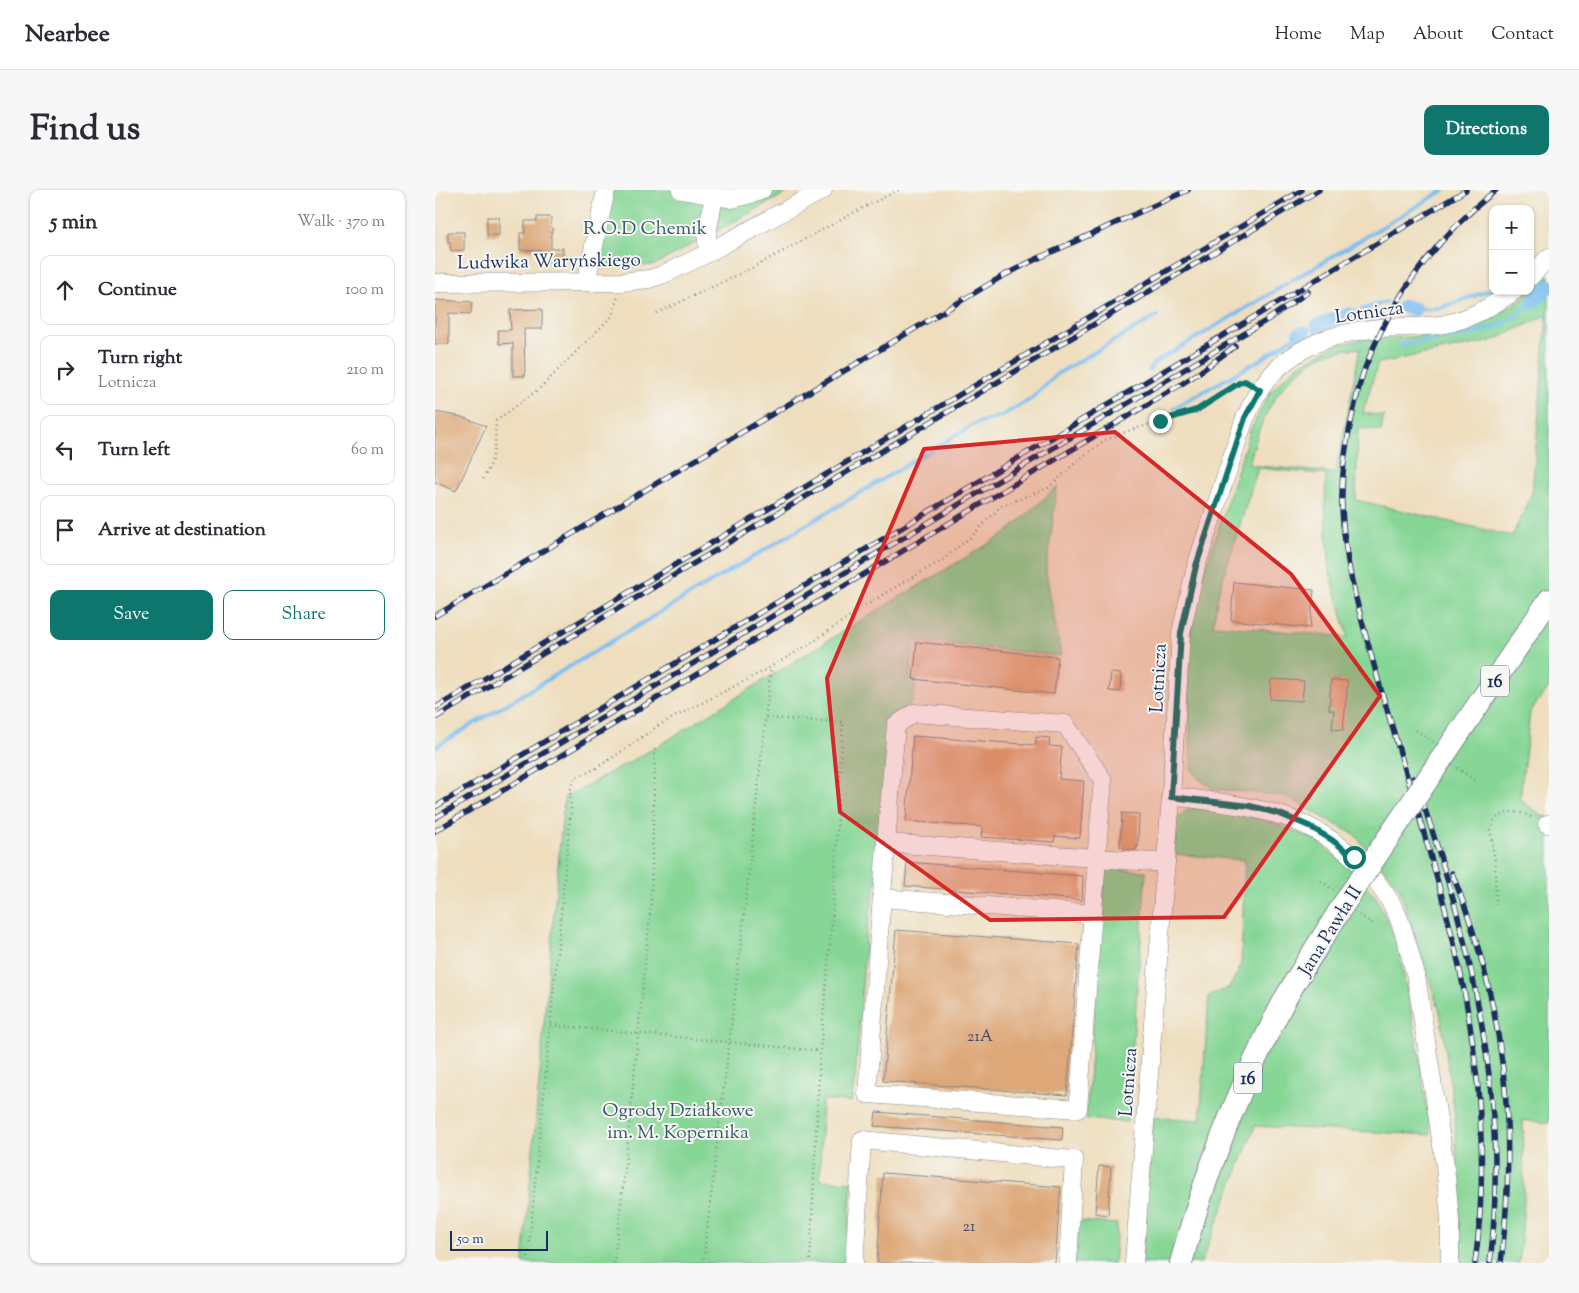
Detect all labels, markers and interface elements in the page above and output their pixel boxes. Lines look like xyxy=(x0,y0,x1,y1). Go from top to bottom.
text: Nearbee xyxy=(25,18,110,52)
text: Home xyxy=(1275,22,1322,48)
text: Map xyxy=(1350,22,1385,48)
text: About xyxy=(1413,22,1463,48)
text: Contact xyxy=(1491,22,1554,48)
text: Find us xyxy=(30,105,140,156)
button: Directions xyxy=(1424,105,1549,155)
map controls xyxy=(1489,205,1534,295)
button: + xyxy=(1489,205,1534,250)
text: 5 min xyxy=(50,208,97,238)
text: Walk · 370 m xyxy=(297,211,385,234)
park label: R.O.D Chemik xyxy=(583,216,708,243)
street label: Ludwika Waryńskiego xyxy=(457,247,641,278)
button: − xyxy=(1489,250,1534,295)
icon: ahead xyxy=(51,276,79,304)
text: Continue xyxy=(98,277,177,304)
text: 100 m xyxy=(345,279,384,302)
street label: Lotnicza xyxy=(1333,295,1406,332)
text: Turn right xyxy=(98,345,182,372)
icon: right xyxy=(51,356,79,384)
text: 210 m xyxy=(346,359,384,382)
text: Lotnicza xyxy=(98,372,156,395)
route end xyxy=(1149,410,1172,433)
icon: left xyxy=(51,436,79,464)
text: Turn left xyxy=(98,437,170,464)
text: 60 m xyxy=(351,439,384,462)
icon: arrive xyxy=(51,516,79,544)
text: Arrive at destination xyxy=(98,517,266,544)
button: Save xyxy=(50,590,213,640)
button: Share xyxy=(223,590,385,640)
street label: Lotnicza xyxy=(1144,643,1175,713)
road number: 16 xyxy=(1481,666,1509,696)
route start xyxy=(1343,846,1366,869)
street label: Jana Pawła II xyxy=(1292,881,1370,983)
house number: 21A xyxy=(967,1026,993,1049)
street label: Lotnicza xyxy=(1114,1046,1145,1118)
road number: 16 xyxy=(1234,1062,1262,1094)
park label: Ogrody Działkowe im. M. Kopernika xyxy=(602,1098,754,1147)
house number: 21 xyxy=(963,1216,976,1239)
scale bar xyxy=(450,1228,547,1251)
text: 50 m xyxy=(457,1230,484,1250)

